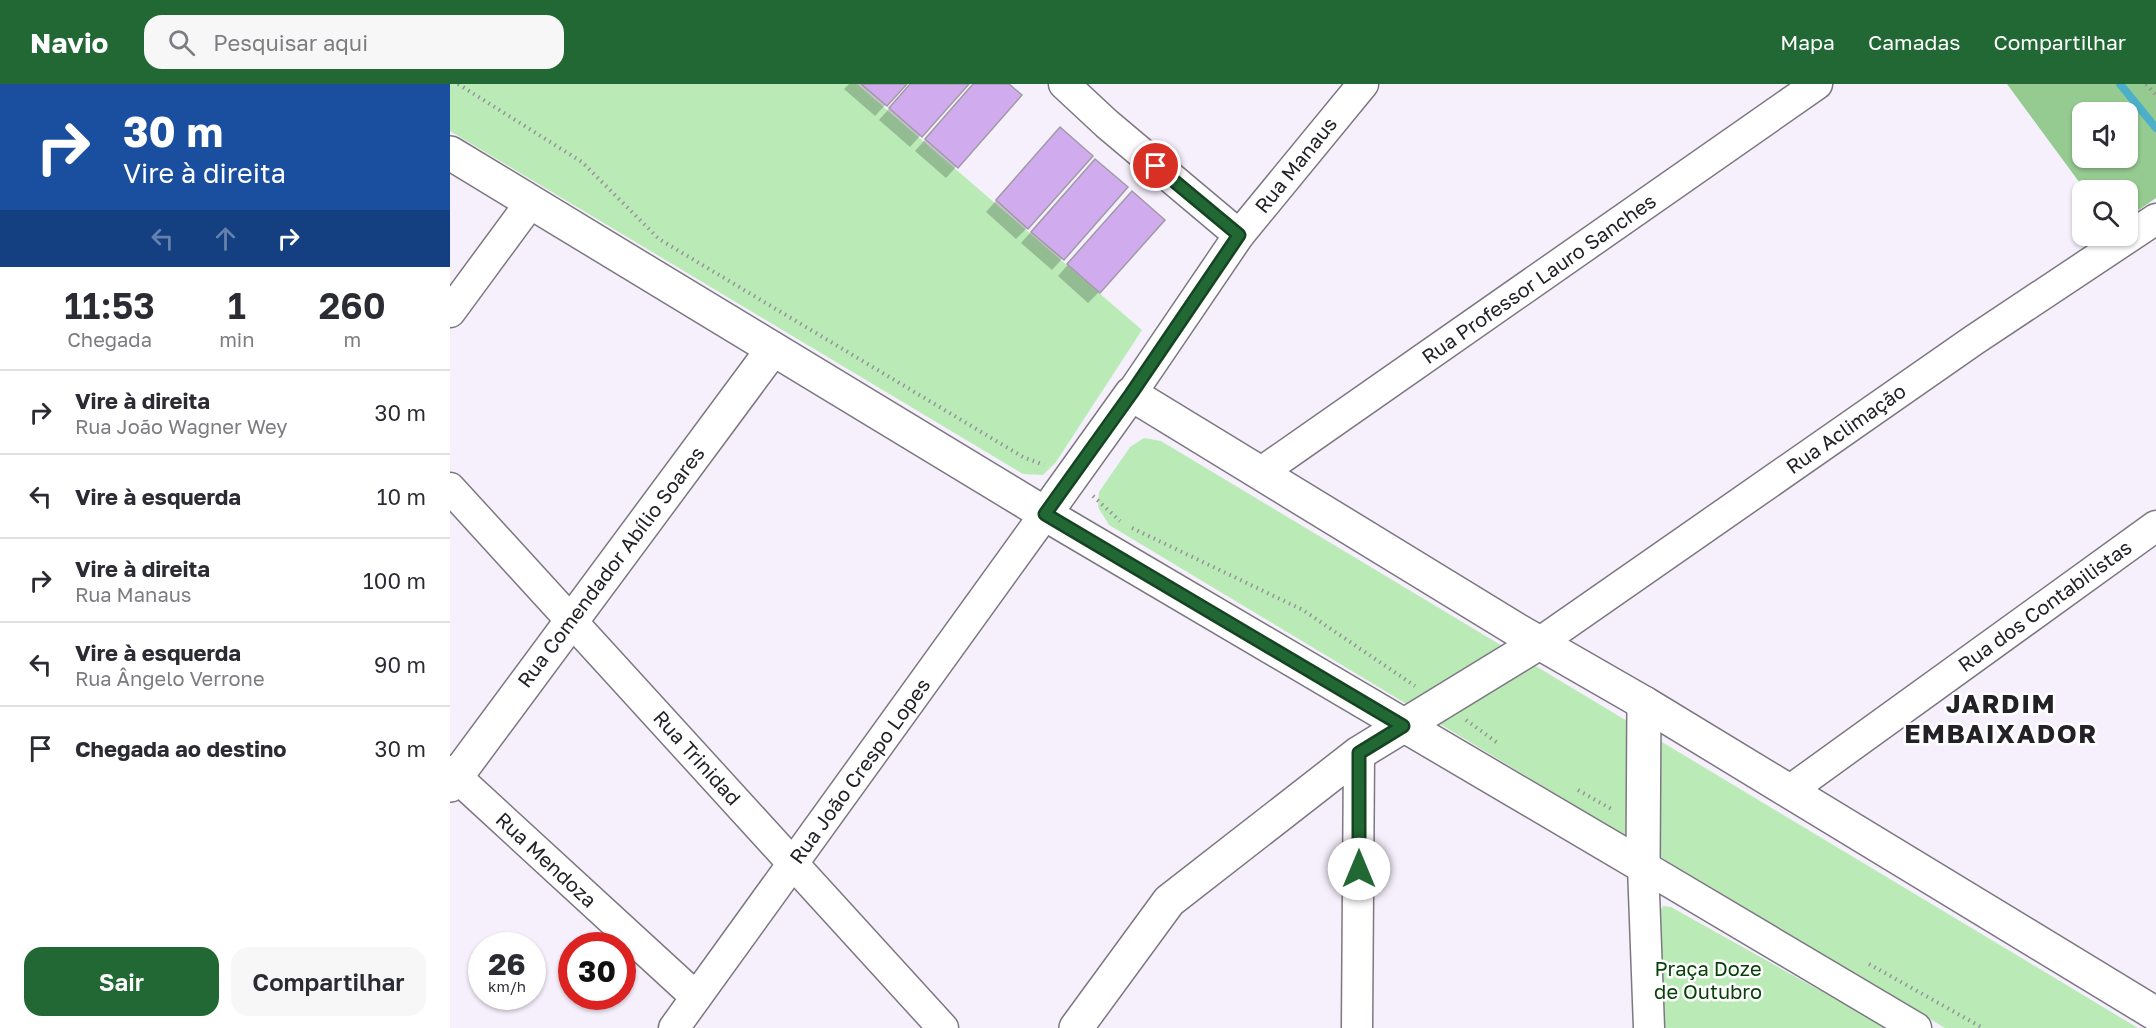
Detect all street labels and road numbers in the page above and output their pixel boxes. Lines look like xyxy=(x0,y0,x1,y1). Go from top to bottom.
street label: Rua Manaus xyxy=(1249,112,1341,217)
street label: Rua Professor Lauro Sanches xyxy=(1417,188,1660,368)
street label: Rua Aclimação xyxy=(1781,378,1910,478)
street label: Rua Comendador Abílio Soares xyxy=(512,441,709,692)
street label: Rua dos Contabilistas xyxy=(1953,534,2136,676)
street label: Rua João Crespo Lopes xyxy=(784,673,935,868)
street label: Rua Trinidad xyxy=(649,705,746,810)
street label: Rua Mendoza xyxy=(492,807,602,912)

